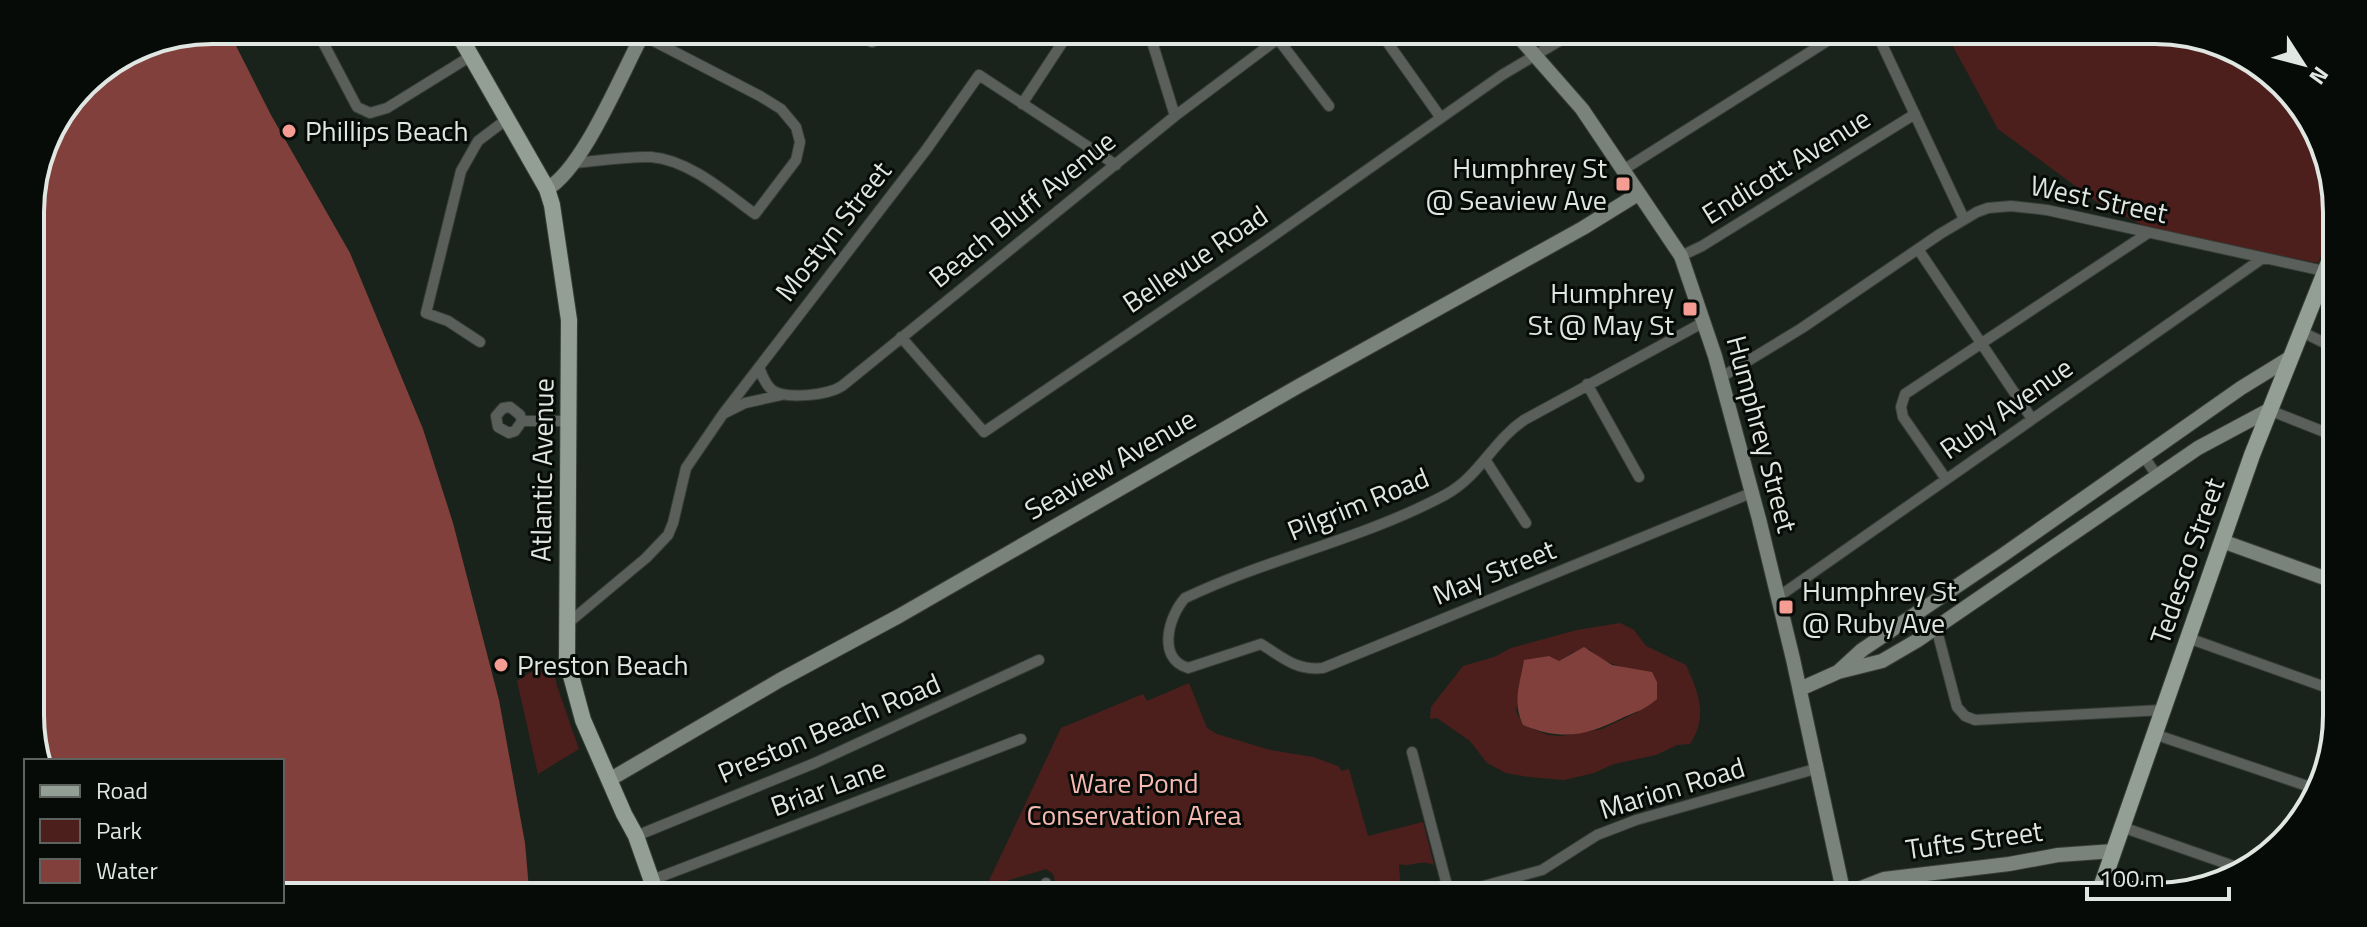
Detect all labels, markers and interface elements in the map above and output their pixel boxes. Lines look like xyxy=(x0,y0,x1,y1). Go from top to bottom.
north arrow xyxy=(2263,24,2343,104)
text: N xyxy=(2301,60,2337,92)
street label: Endicott Avenue xyxy=(1693,97,1878,235)
place label: Phillips Beach xyxy=(305,109,468,152)
street label: Beach Bluff Avenue xyxy=(919,120,1124,298)
marker: Phillips Beach xyxy=(280,122,298,140)
place label: Humphrey St @ Seaview Ave xyxy=(1426,146,1607,221)
street label: Mostyn Street xyxy=(764,151,901,310)
street label: West Street xyxy=(2026,163,2172,234)
marker: Humphrey St @ Seaview Ave xyxy=(1614,175,1632,193)
street label: Bellevue Road xyxy=(1113,194,1276,323)
place label: Humphrey St @ May St xyxy=(1528,271,1674,346)
marker: Humphrey St @ May St xyxy=(1681,300,1699,318)
street label: Humphrey Street xyxy=(1716,331,1809,537)
street label: Ruby Avenue xyxy=(1930,346,2081,469)
street label: Atlantic Avenue xyxy=(518,378,565,562)
street label: Seaview Avenue xyxy=(1016,397,1204,530)
street label: Pilgrim Road xyxy=(1280,456,1435,551)
street label: Tedesco Street xyxy=(2138,472,2235,650)
street label: May Street xyxy=(1426,527,1562,616)
place label: Humphrey St @ Ruby Ave xyxy=(1802,569,1957,644)
marker: Humphrey St @ Ruby Ave xyxy=(1777,598,1795,616)
place label: Preston Beach xyxy=(517,643,689,686)
marker: Preston Beach xyxy=(492,656,510,674)
street label: Preston Beach Road xyxy=(711,661,947,794)
street label: Marion Road xyxy=(1594,745,1750,830)
street label: Briar Lane xyxy=(764,746,891,827)
legend xyxy=(24,759,284,903)
park label: Ware Pond Conservation Area xyxy=(1026,761,1242,836)
text: Road xyxy=(96,772,148,808)
street label: Tufts Street xyxy=(1903,809,2045,870)
text: Park xyxy=(96,812,142,848)
scale bar xyxy=(2087,851,2229,901)
text: Water xyxy=(96,852,158,888)
text: 100 m xyxy=(2099,860,2165,896)

